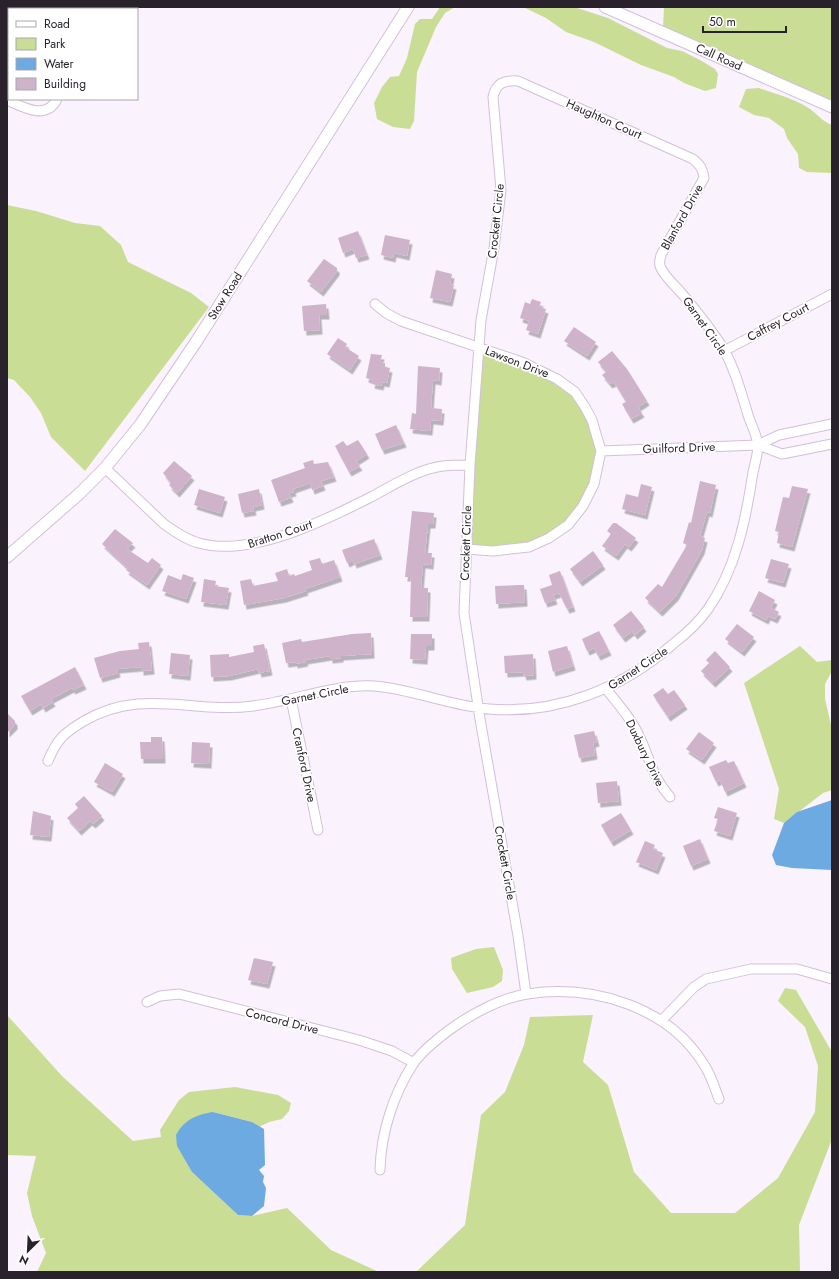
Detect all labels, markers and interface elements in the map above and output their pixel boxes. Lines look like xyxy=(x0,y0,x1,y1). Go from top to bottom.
legend xyxy=(8,8,138,100)
scale bar xyxy=(703,8,786,34)
text: 50 m xyxy=(709,13,736,31)
text: Road xyxy=(44,15,70,33)
text: Park xyxy=(44,35,66,53)
street label: Call Road xyxy=(693,39,745,75)
text: Water xyxy=(44,55,75,73)
text: Building xyxy=(44,75,86,93)
street label: Haughton Court xyxy=(563,94,645,144)
street label: Blanford Drive xyxy=(656,181,708,253)
street label: Crockett Circle xyxy=(483,183,509,259)
street label: Stow Road xyxy=(203,269,247,323)
street label: Garnet Circle xyxy=(678,293,732,359)
street label: Caffrey Court xyxy=(744,298,812,346)
street label: Lawson Drive xyxy=(482,342,552,382)
street label: Guilford Drive xyxy=(642,438,716,458)
street label: Crockett Circle xyxy=(456,505,476,581)
street label: Bratton Court xyxy=(245,515,315,553)
street label: Garnet Circle xyxy=(605,642,671,694)
street label: Garnet Circle xyxy=(280,680,350,710)
street label: Duxbury Drive xyxy=(621,716,669,790)
street label: Cranford Drive xyxy=(287,726,321,804)
street label: Crockett Circle xyxy=(490,824,520,902)
street label: Concord Drive xyxy=(244,1003,320,1039)
north arrow xyxy=(8,1231,48,1271)
text: N xyxy=(17,1251,31,1269)

